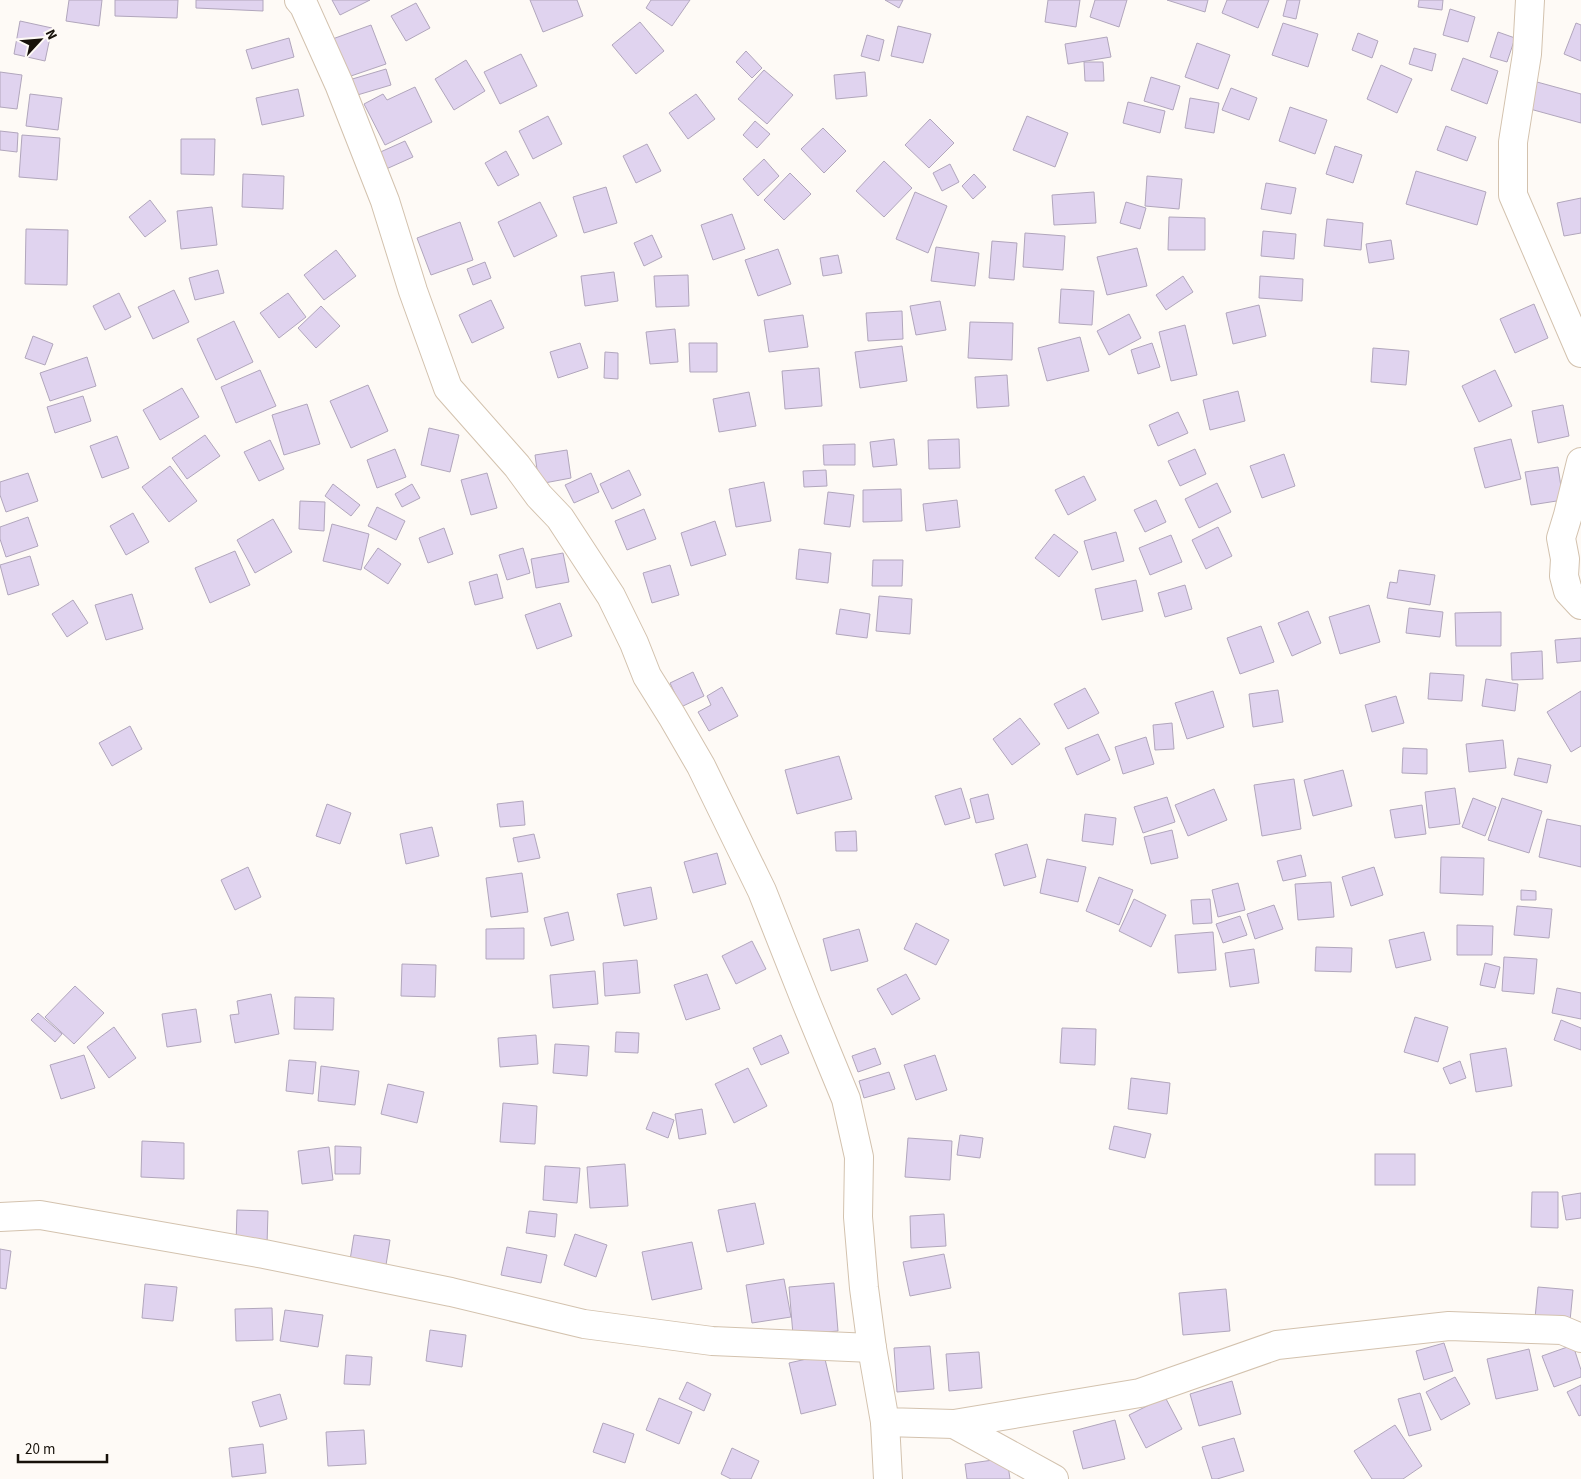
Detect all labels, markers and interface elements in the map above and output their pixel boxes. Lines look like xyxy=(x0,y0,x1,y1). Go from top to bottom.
north arrow xyxy=(15,15,65,65)
text: N xyxy=(40,26,62,43)
scale bar xyxy=(18,1432,106,1464)
text: 20 m xyxy=(25,1439,55,1460)

